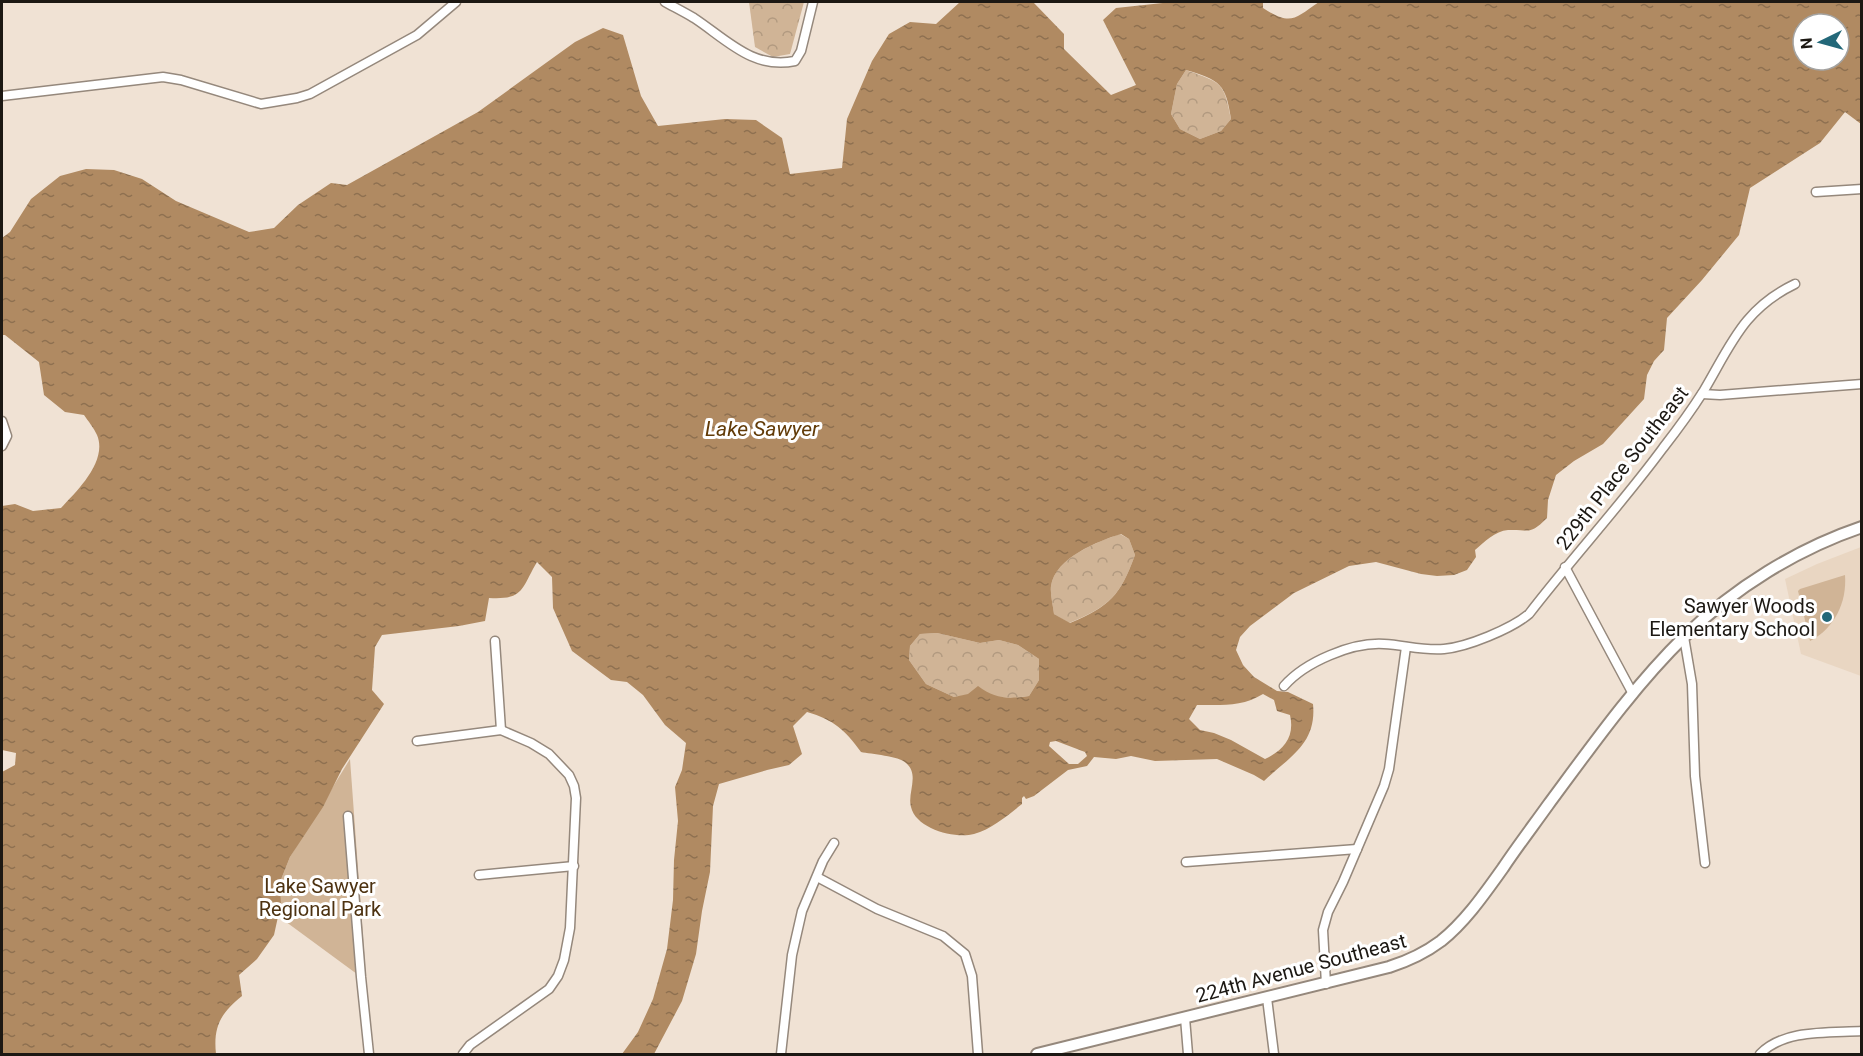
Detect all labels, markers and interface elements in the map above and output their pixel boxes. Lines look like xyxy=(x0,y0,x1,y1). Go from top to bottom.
north arrow xyxy=(1791,12,1851,72)
text: N xyxy=(1797,37,1817,50)
street label: 229th Place Southeast xyxy=(1551,381,1693,555)
water label: Lake Sawyer xyxy=(705,417,820,441)
place label: Sawyer Woods Elementary School xyxy=(1649,594,1815,641)
marker: Sawyer Woods Elementary School xyxy=(1820,610,1834,624)
park label: Lake Sawyer Regional Park xyxy=(259,874,382,921)
street label: 224th Avenue Southeast xyxy=(1193,928,1409,1008)

